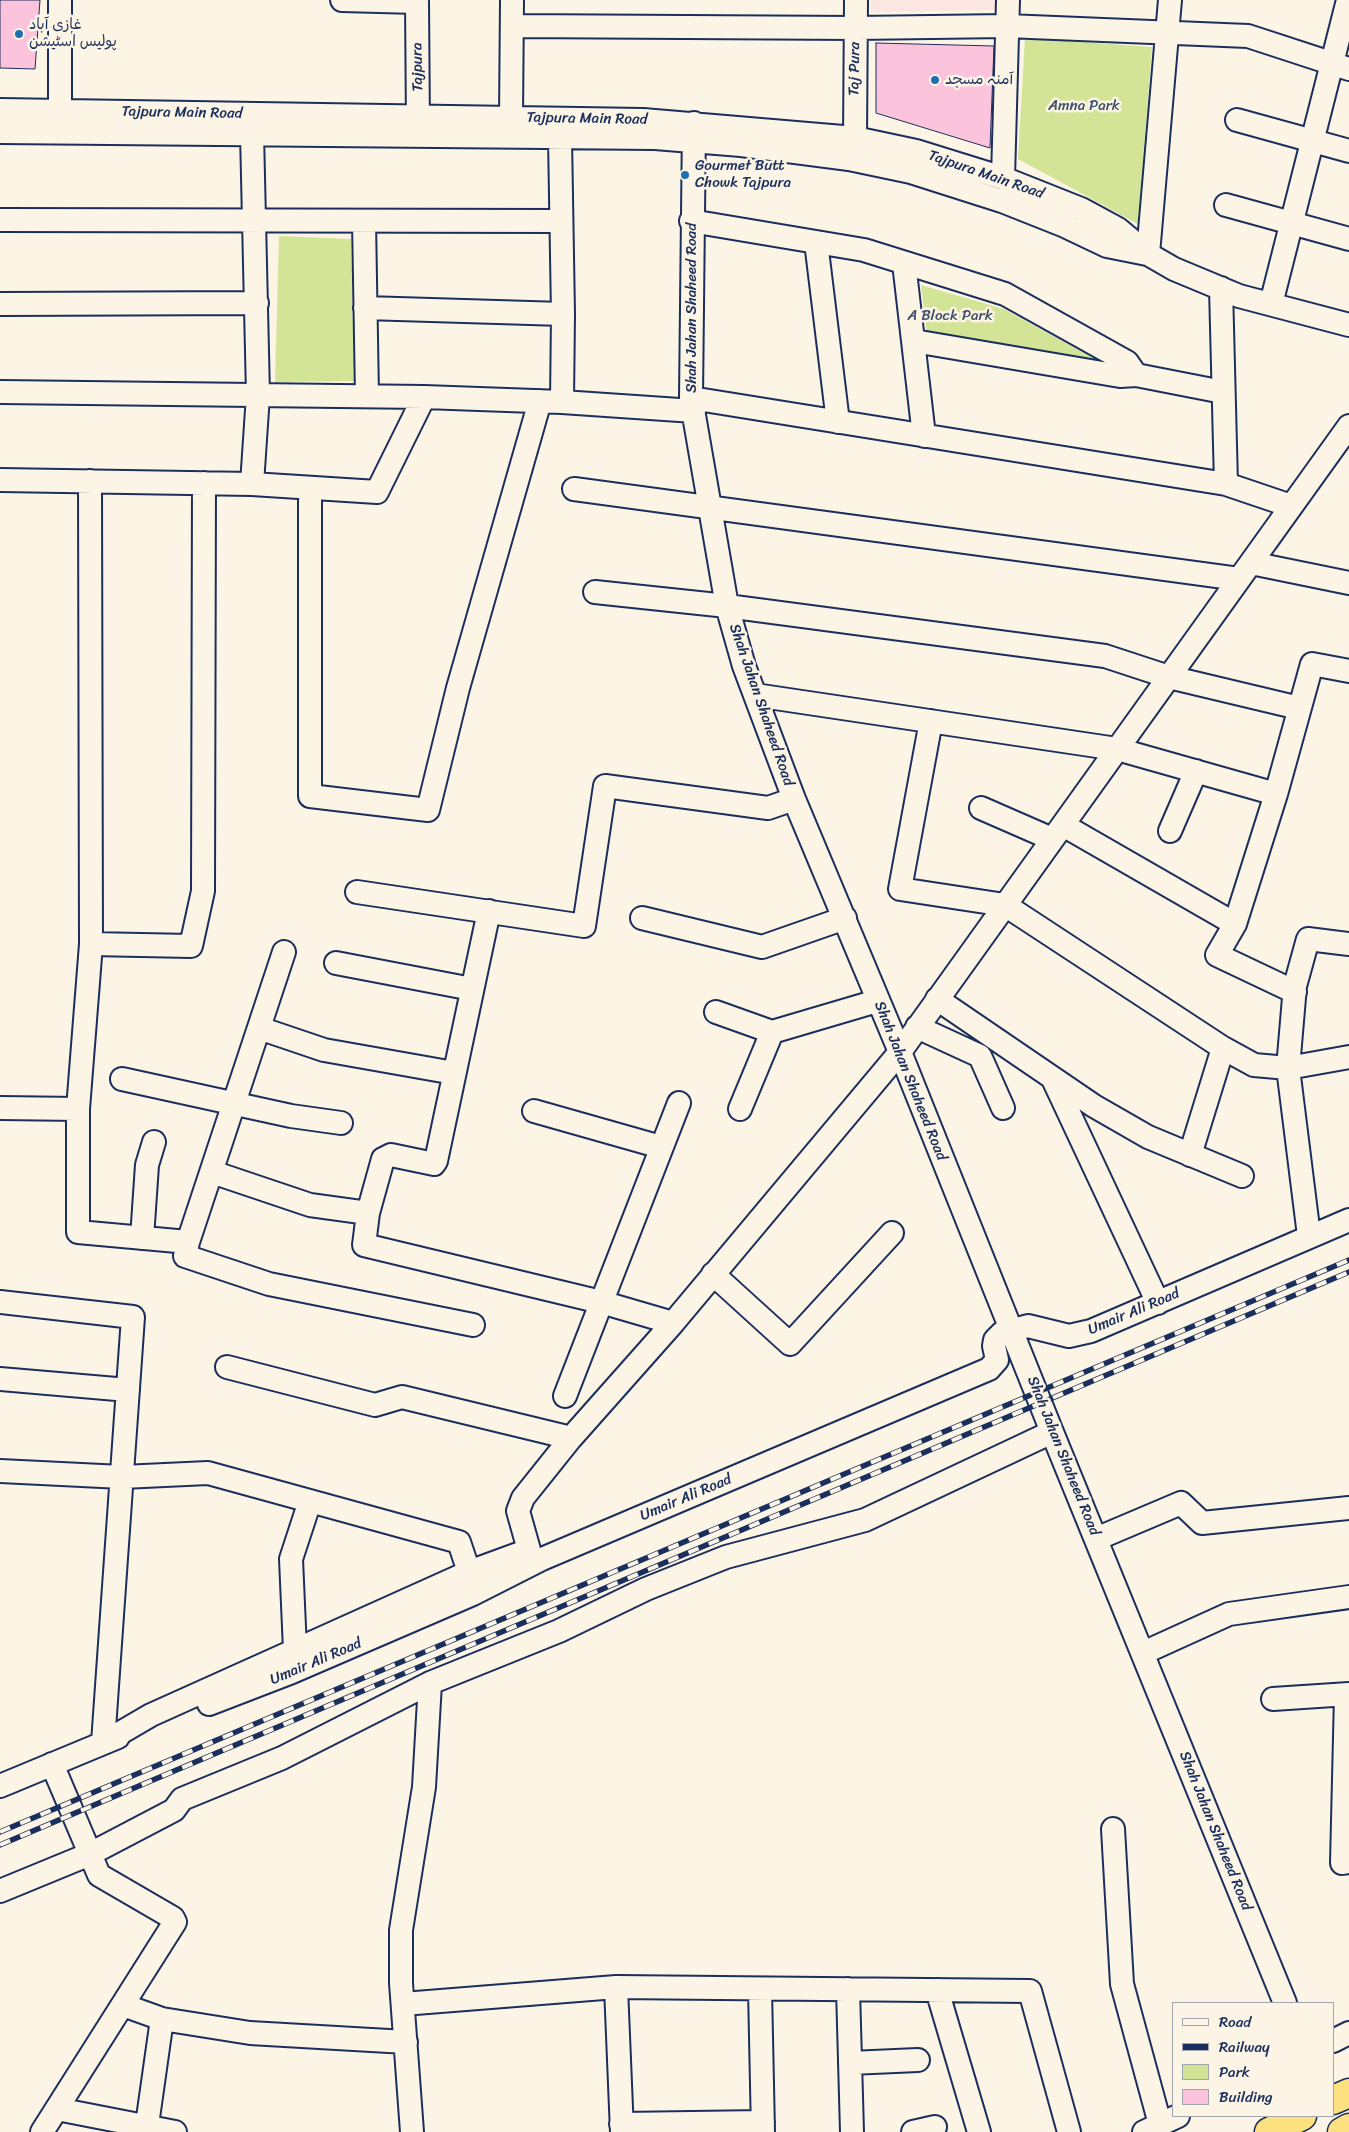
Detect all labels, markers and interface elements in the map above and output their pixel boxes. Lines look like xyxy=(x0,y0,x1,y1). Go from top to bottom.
place label: غازی آباد پولیس اسٹیشن xyxy=(29,16,117,51)
marker: غازی آباد پولیس اسٹیشن xyxy=(13,28,25,40)
street label: Tajpura xyxy=(409,42,427,92)
street label: Taj Pura xyxy=(846,42,864,96)
place label: آمنہ مسجد xyxy=(945,71,1013,89)
marker: آمنہ مسجد xyxy=(929,74,941,86)
park label: Amna Park xyxy=(1048,97,1120,115)
street label: Tajpura Main Road xyxy=(121,103,243,123)
street label: Tajpura Main Road xyxy=(526,109,648,129)
street label: Tajpura Main Road xyxy=(926,147,1046,203)
place label: Gourmet Butt Chowk Tajpura xyxy=(695,157,791,192)
marker: Gourmet Butt Chowk Tajpura xyxy=(679,169,691,181)
street label: Shah Jahan Shaheed Road xyxy=(683,223,701,393)
park label: A Block Park xyxy=(907,307,993,325)
street label: Shah Jahan Shaheed Road xyxy=(725,622,797,788)
street label: Shah Jahan Shaheed Road xyxy=(870,999,950,1163)
street label: Umair Ali Road xyxy=(1086,1285,1182,1339)
street label: Shah Jahan Shaheed Road xyxy=(1023,1374,1103,1538)
street label: Umair Ali Road xyxy=(638,1471,734,1525)
street label: Umair Ali Road xyxy=(268,1635,364,1689)
street label: Shah Jahan Shaheed Road xyxy=(1175,1749,1255,1913)
legend xyxy=(1172,2002,1334,2117)
text: Road xyxy=(1219,2009,1251,2035)
text: Railway xyxy=(1219,2034,1270,2060)
text: Park xyxy=(1219,2059,1250,2085)
text: Building xyxy=(1219,2084,1273,2110)

